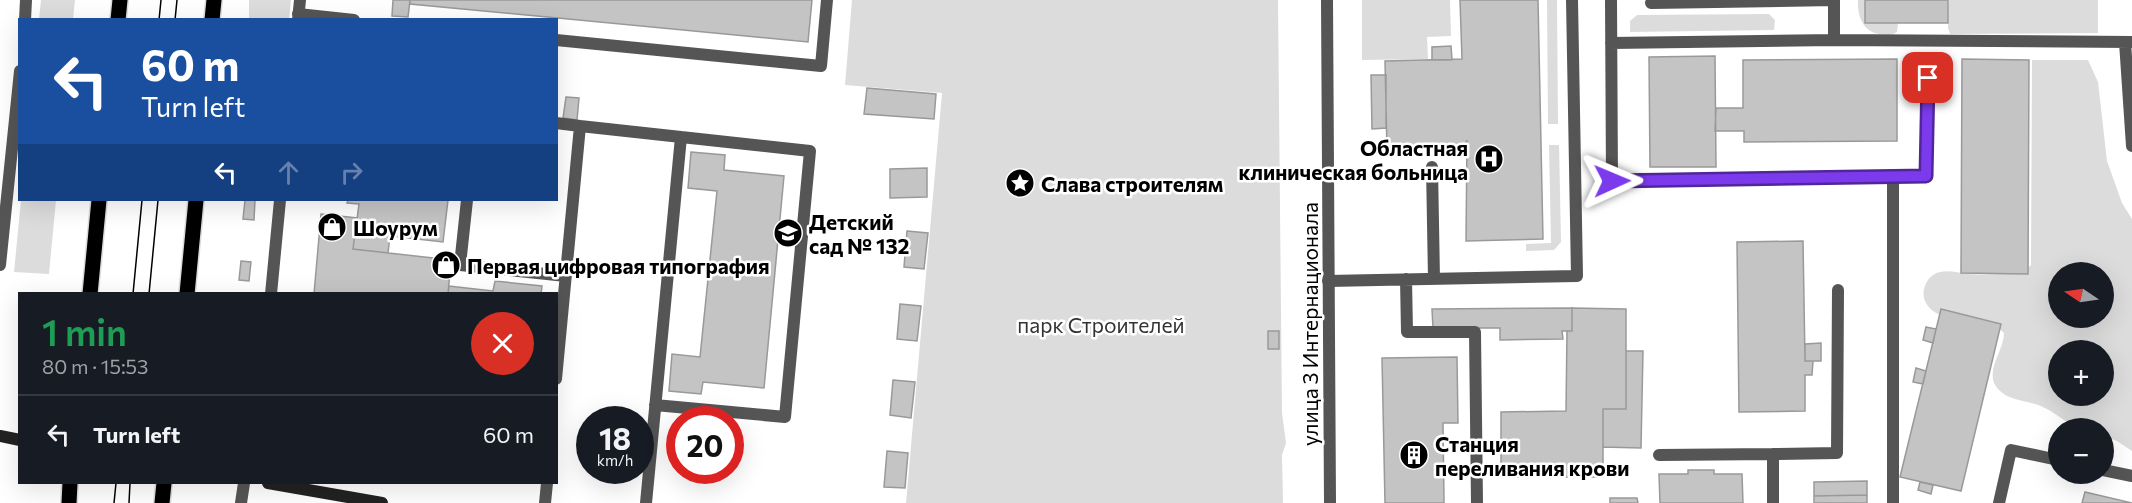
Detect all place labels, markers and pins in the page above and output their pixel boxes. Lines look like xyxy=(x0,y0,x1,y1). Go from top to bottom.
pin xyxy=(1902,52,1953,103)
place label: Областная клиническая больница xyxy=(1239,135,1468,184)
hospital icon: Областная клиническая больница xyxy=(1473,143,1505,175)
place icon: Слава строителям xyxy=(1004,167,1036,199)
place label: Слава строителям xyxy=(1041,171,1223,196)
place label: Детский сад № 132 xyxy=(809,209,910,258)
shop icon: Шоурум xyxy=(316,211,348,243)
place label: Шоурум xyxy=(353,215,438,240)
school or university icon: Детский сад № 132 xyxy=(772,217,804,249)
shop icon: Первая цифровая типография xyxy=(430,249,462,281)
place label: Первая цифровая типография xyxy=(467,253,770,278)
place label: Станция переливания крови xyxy=(1435,431,1629,480)
building icon: Станция переливания крови xyxy=(1398,439,1430,471)

